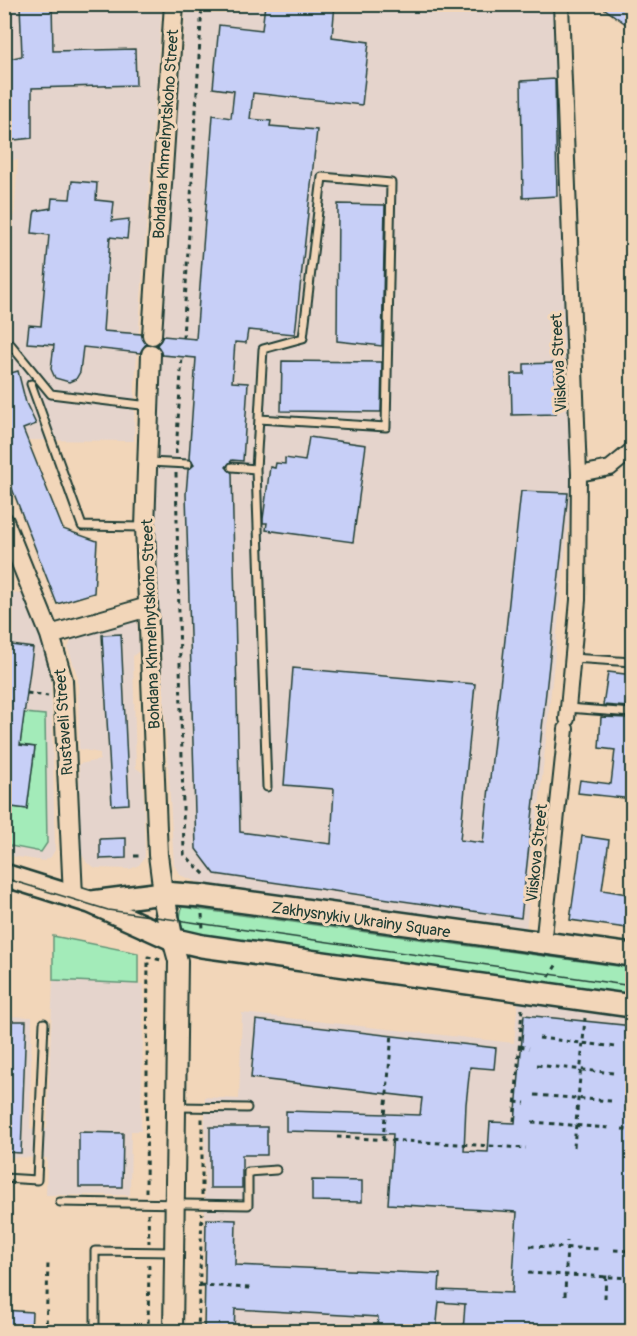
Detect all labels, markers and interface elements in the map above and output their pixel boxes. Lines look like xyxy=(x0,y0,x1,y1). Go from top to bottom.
street label: Bohdana Khmelnytskoho Street xyxy=(149,28,183,240)
street label: Viiskova Street xyxy=(546,312,572,413)
street label: Bohdana Khmelnytskoho Street xyxy=(137,518,165,729)
street label: Rustaveli Street xyxy=(50,667,78,776)
street label: Viiskova Street xyxy=(522,802,552,903)
street label: Zakhysnykiv Ukrainy Square xyxy=(270,898,452,942)

